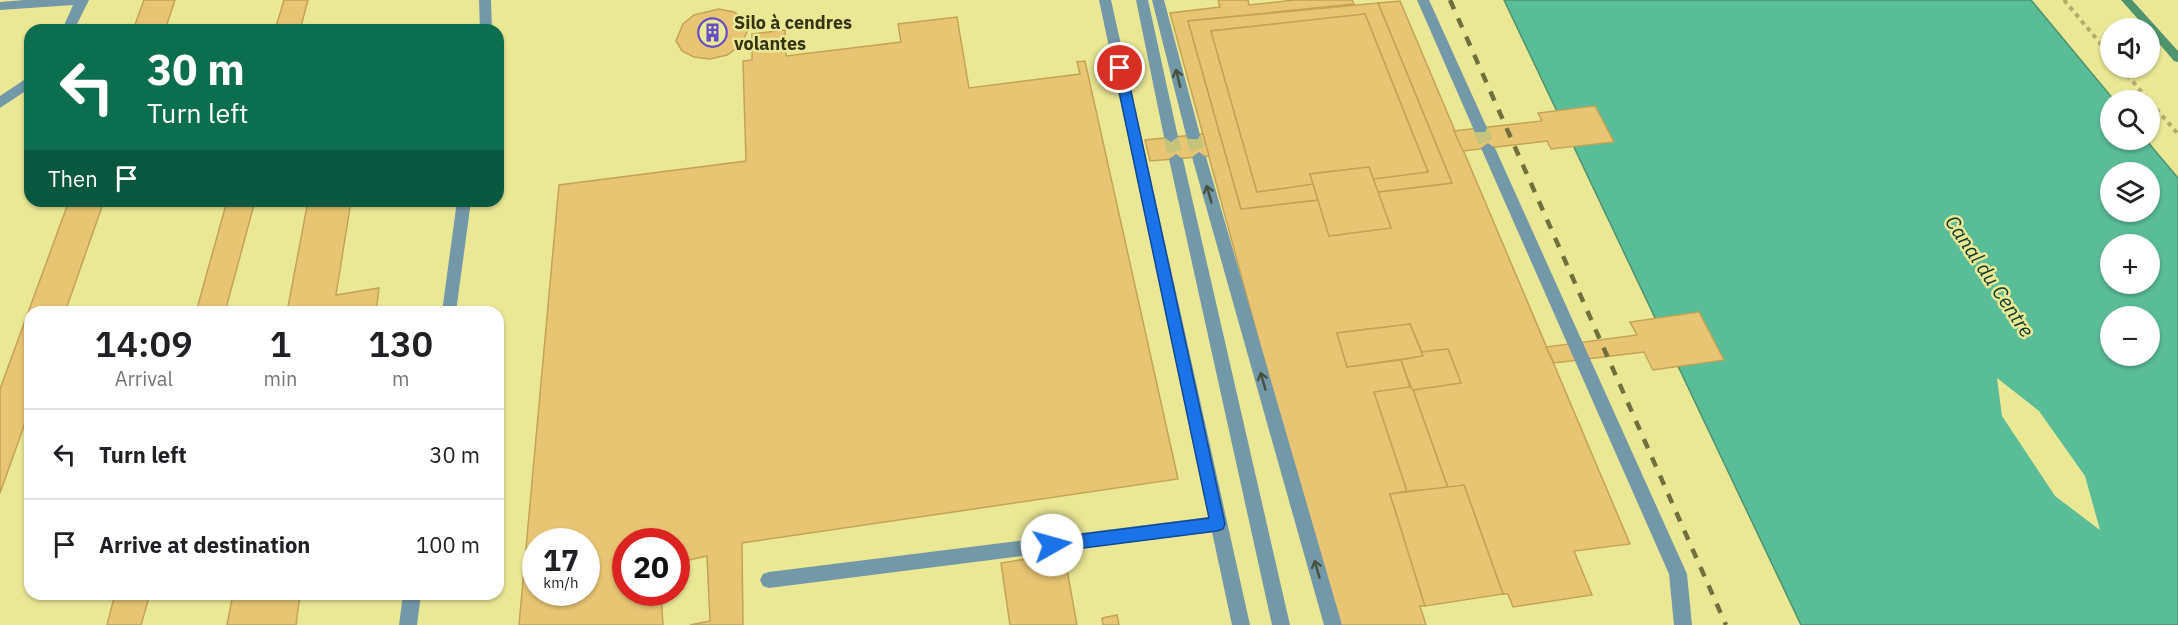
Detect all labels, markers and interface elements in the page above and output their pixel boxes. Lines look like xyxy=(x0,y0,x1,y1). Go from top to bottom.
place label: Silo à cendres volantes xyxy=(734,11,852,55)
building icon: Silo à cendres volantes xyxy=(697,16,729,48)
map controls xyxy=(2100,18,2160,366)
button: sound xyxy=(2100,18,2160,78)
text: 30 m xyxy=(147,42,245,97)
pin xyxy=(1094,42,1145,93)
icon: left xyxy=(48,48,126,126)
icon: arrive xyxy=(1103,51,1136,84)
one-way arrow xyxy=(1172,69,1184,88)
button: search xyxy=(2100,90,2160,150)
text: Turn left xyxy=(147,95,248,130)
icon: arrive xyxy=(110,162,143,195)
button: layers xyxy=(2100,162,2160,222)
text: Then xyxy=(48,164,98,193)
one-way arrow xyxy=(1203,185,1215,204)
water label: Canal du Centre xyxy=(1939,210,2041,342)
button: + xyxy=(2100,234,2160,294)
button: − xyxy=(2100,306,2160,366)
text: 14:09 xyxy=(95,320,193,367)
text: 1 xyxy=(270,320,291,367)
text: 130 xyxy=(368,320,433,367)
text: Arrival xyxy=(115,365,173,392)
text: min xyxy=(264,365,297,392)
text: m xyxy=(392,365,409,392)
one-way arrow xyxy=(1257,372,1268,391)
icon: left xyxy=(48,438,81,471)
text: Turn left xyxy=(99,440,187,469)
text: 30 m xyxy=(429,440,480,469)
position arrow xyxy=(1020,513,1084,577)
icon: arrive xyxy=(48,528,81,561)
speed limit sign: 20 xyxy=(612,528,690,606)
text: Arrive at destination xyxy=(99,530,310,559)
text: 100 m xyxy=(416,530,480,559)
text: 17 xyxy=(543,540,579,579)
one-way arrow xyxy=(1311,560,1322,579)
text: km/h xyxy=(543,573,579,592)

